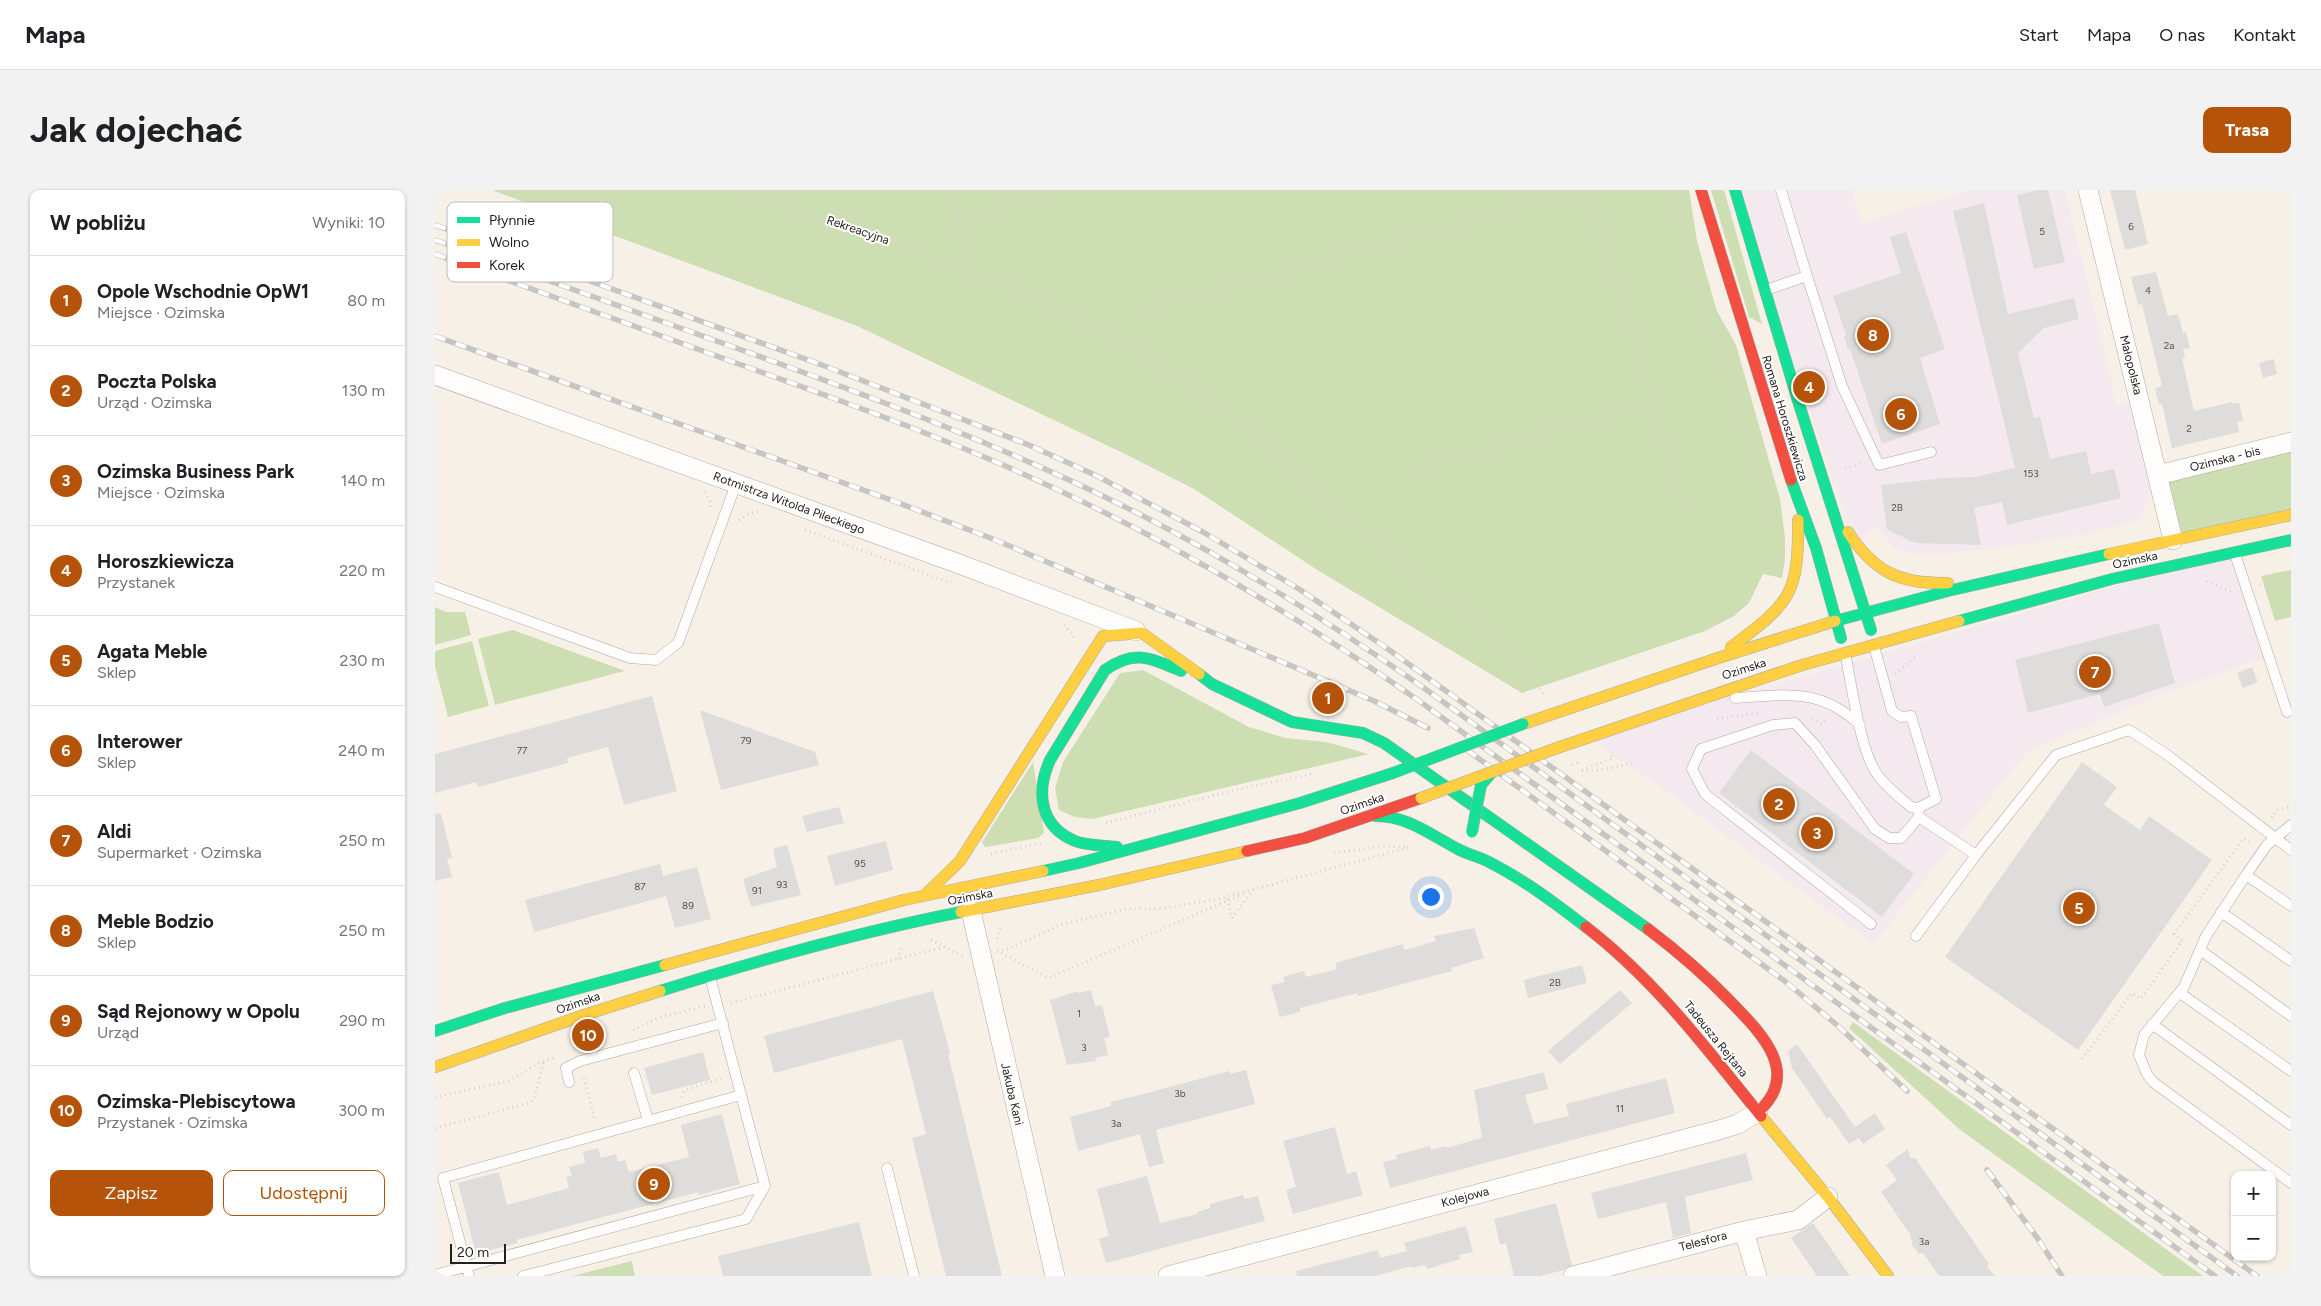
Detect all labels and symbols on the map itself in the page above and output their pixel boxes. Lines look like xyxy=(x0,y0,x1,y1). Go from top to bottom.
legend xyxy=(447,202,613,282)
text: Płynnie xyxy=(489,212,535,229)
street label: Rekreacyjna xyxy=(825,213,891,247)
house number: 6 xyxy=(2128,220,2134,233)
house number: 5 xyxy=(2039,225,2045,238)
text: Wolno xyxy=(489,234,529,251)
text: Korek xyxy=(489,257,525,274)
house number: 4 xyxy=(2145,284,2151,297)
pin: 8 xyxy=(1857,316,1889,354)
street label: Małopolska xyxy=(2117,334,2145,396)
house number: 2a xyxy=(2164,339,2174,352)
street label: Romana Horoszkiewicza xyxy=(1759,353,1811,483)
pin: 4 xyxy=(1793,368,1825,406)
pin: 6 xyxy=(1885,395,1917,433)
house number: 2 xyxy=(2186,422,2192,435)
street label: Ozimska - bis xyxy=(2188,443,2262,474)
house number: 153 xyxy=(2023,467,2039,480)
street label: Rotmistrza Witolda Pileckiego xyxy=(711,469,867,537)
house number: 2B xyxy=(1891,501,1903,514)
street label: Ozimska xyxy=(2111,548,2159,572)
pin: 7 xyxy=(2079,653,2111,691)
street label: Ozimska xyxy=(1720,655,1768,683)
pin: 1 xyxy=(1312,679,1344,717)
house number: 79 xyxy=(740,734,752,747)
house number: 77 xyxy=(517,744,528,757)
pin: 2 xyxy=(1763,785,1795,823)
street label: Ozimska xyxy=(1338,790,1386,818)
pin: 3 xyxy=(1801,814,1833,852)
house number: 95 xyxy=(854,857,866,870)
house number: 93 xyxy=(776,878,788,891)
house number: 87 xyxy=(634,880,646,893)
house number: 91 xyxy=(752,884,762,897)
your location xyxy=(1418,884,1444,910)
street label: Ozimska xyxy=(946,886,994,908)
pin: 5 xyxy=(2063,889,2095,927)
house number: 89 xyxy=(682,899,694,912)
house number: 2B xyxy=(1549,976,1561,989)
street label: Ozimska xyxy=(554,989,602,1017)
street label: Tadeusza Rejtana xyxy=(1681,998,1751,1080)
house number: 1 xyxy=(1077,1007,1081,1020)
pin: 10 xyxy=(572,1016,604,1054)
house number: 3 xyxy=(1081,1041,1087,1054)
street label: Jakuba Kani xyxy=(998,1061,1026,1127)
house number: 3b xyxy=(1174,1087,1186,1100)
house number: 11 xyxy=(1616,1102,1624,1115)
house number: 3a xyxy=(1111,1117,1121,1130)
pin: 9 xyxy=(638,1165,670,1203)
street label: Kolejowa xyxy=(1440,1184,1490,1210)
street label: Telesfora xyxy=(1678,1228,1728,1254)
house number: 3a xyxy=(1919,1235,1929,1248)
scale bar xyxy=(450,1241,506,1264)

